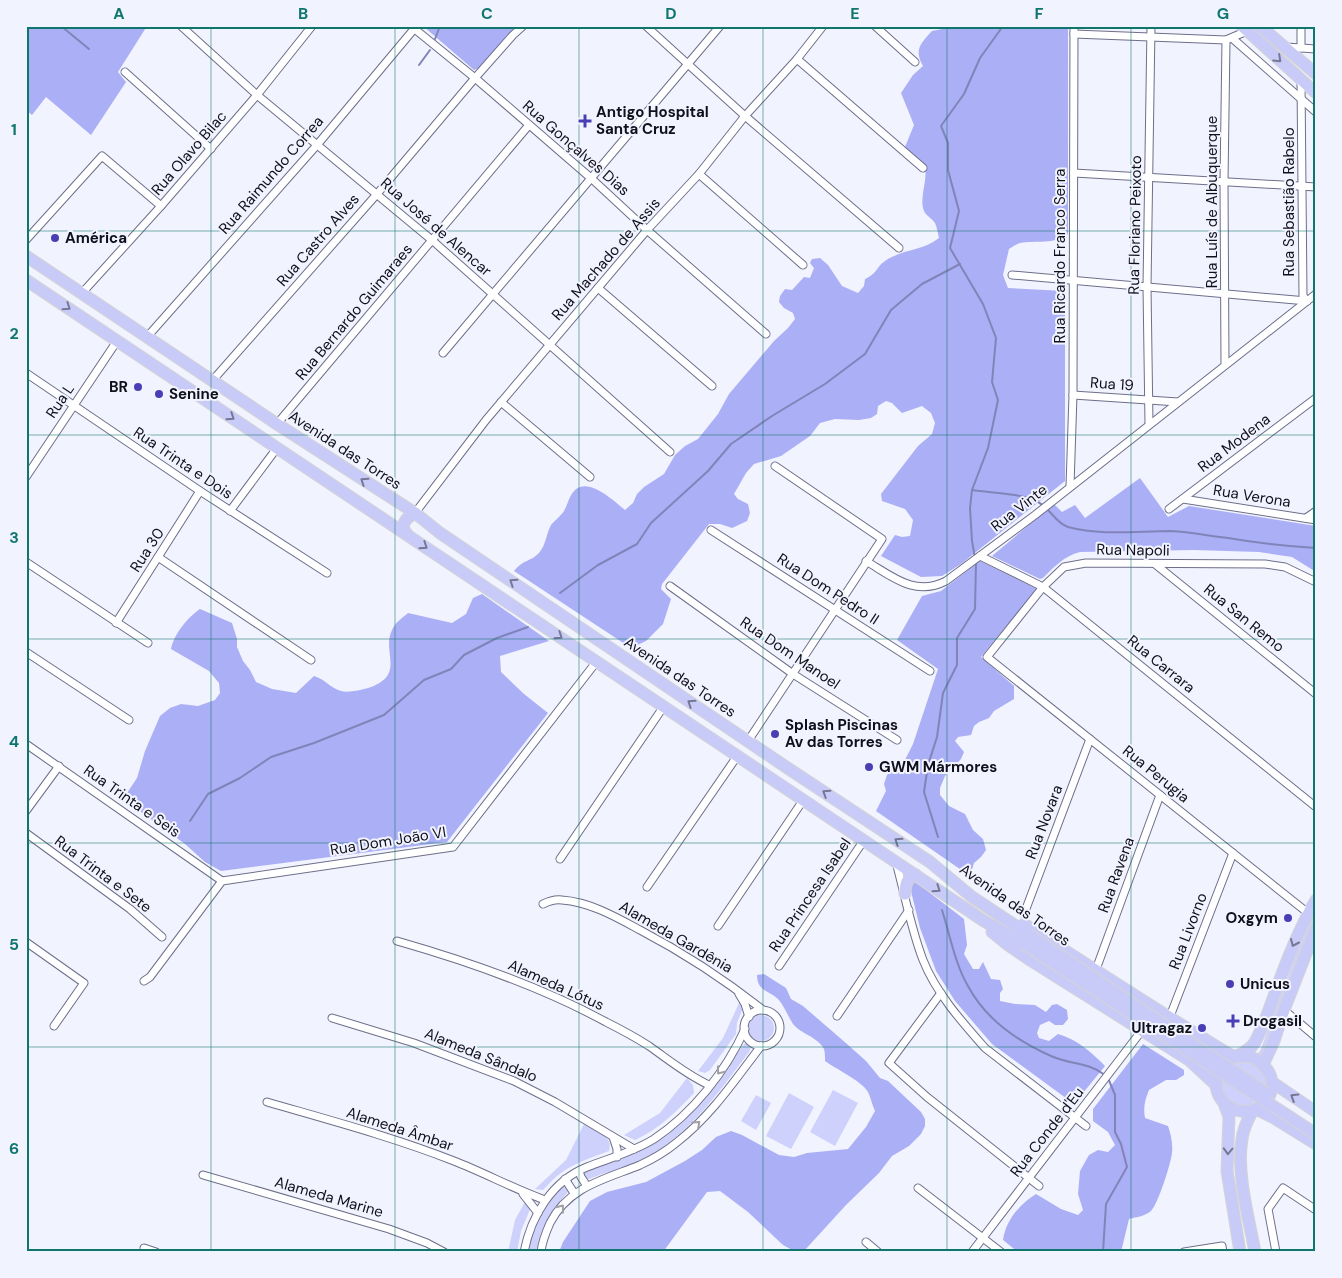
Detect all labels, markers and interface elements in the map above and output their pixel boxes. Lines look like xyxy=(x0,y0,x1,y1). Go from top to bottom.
text: A xyxy=(113,3,125,24)
text: B xyxy=(298,3,308,24)
text: C xyxy=(481,3,493,24)
text: D xyxy=(665,3,677,24)
text: E xyxy=(850,3,860,24)
text: F xyxy=(1035,3,1044,24)
text: G xyxy=(1217,3,1229,24)
one-way arrow xyxy=(1272,53,1281,62)
street label: Rua Gonçalves Dias xyxy=(518,96,634,200)
place label: Antigo Hospital Santa Cruz xyxy=(596,102,709,139)
street label: Rua Olavo Bilac xyxy=(147,107,231,199)
street label: Rua Raimundo Correa xyxy=(214,112,328,238)
marker: Antigo Hospital Santa Cruz xyxy=(578,114,592,128)
street label: Rua Luís de Albuquerque xyxy=(1202,116,1222,288)
text: 1 xyxy=(11,119,17,140)
street label: Rua Sebastião Rabelo xyxy=(1279,127,1299,277)
street label: Rua Floriano Peixoto xyxy=(1124,155,1146,295)
street label: Rua Ricardo Franco Serra xyxy=(1050,169,1070,343)
street label: Rua José de Alencar xyxy=(376,173,496,281)
street label: Rua Castro Alves xyxy=(272,189,364,291)
street label: Rua Machado de Assis xyxy=(547,194,665,324)
place label: América xyxy=(65,228,127,248)
marker: América xyxy=(49,232,61,244)
street label: Rua Bernardo Guimaraes xyxy=(291,240,417,384)
one-way arrow xyxy=(61,301,71,310)
text: 2 xyxy=(9,323,19,344)
street label: Rua 19 xyxy=(1089,372,1135,396)
place label: BR xyxy=(109,377,128,397)
street label: Rua L xyxy=(41,380,79,422)
marker: BR xyxy=(132,381,144,393)
place label: Senine xyxy=(169,384,219,404)
marker: Senine xyxy=(153,388,165,400)
street label: Avenida das Torres xyxy=(285,406,405,494)
street label: Rua Modena xyxy=(1194,409,1274,477)
one-way arrow xyxy=(225,411,235,420)
street label: Rua Trinta e Dois xyxy=(129,422,237,504)
one-way arrow xyxy=(360,478,370,487)
street label: Rua Vinte xyxy=(987,480,1051,536)
street label: Rua Verona xyxy=(1212,480,1292,512)
street label: Rua 30 xyxy=(125,524,169,576)
text: 3 xyxy=(9,527,19,548)
street label: Rua Napoli xyxy=(1096,539,1170,561)
one-way arrow xyxy=(419,540,428,549)
street label: Rua Dom Pedro II xyxy=(773,549,883,629)
one-way arrow xyxy=(509,579,518,588)
street label: Rua San Remo xyxy=(1199,579,1289,657)
street label: Rua Dom Manoel xyxy=(736,612,844,694)
one-way arrow xyxy=(554,630,563,639)
street label: Rua Carrara xyxy=(1123,631,1199,697)
street label: Avenida das Torres xyxy=(620,632,740,722)
one-way arrow xyxy=(687,700,697,709)
place label: Splash Piscinas Av das Torres xyxy=(785,715,898,752)
marker: Splash Piscinas Av das Torres xyxy=(769,728,781,740)
text: 4 xyxy=(9,731,19,752)
street label: Rua Perugia xyxy=(1118,741,1194,807)
place label: GWM Mármores xyxy=(879,757,997,777)
street label: Rua Trinta e Seis xyxy=(80,760,184,842)
marker: GWM Mármores xyxy=(863,761,875,773)
street label: Rua Novara xyxy=(1021,782,1067,862)
one-way arrow xyxy=(822,789,831,799)
street label: Rua Dom João VI xyxy=(329,822,447,860)
street label: Rua Trinta e Sete xyxy=(50,831,156,917)
street label: Rua Princesa Isabel xyxy=(764,834,856,956)
street label: Rua Ravena xyxy=(1093,834,1139,916)
one-way arrow xyxy=(894,838,904,847)
street label: Avenida das Torres xyxy=(956,859,1074,951)
one-way arrow xyxy=(931,882,940,892)
street label: Rua Livorno xyxy=(1164,890,1212,972)
street label: Alameda Gardênia xyxy=(616,896,736,978)
place label: Oxgym xyxy=(1226,908,1278,928)
marker: Oxgym xyxy=(1282,912,1294,924)
text: 5 xyxy=(9,934,19,955)
one-way arrow xyxy=(1290,938,1301,947)
street label: Alameda Lótus xyxy=(505,955,607,1015)
place label: Unicus xyxy=(1240,974,1290,994)
marker: Unicus xyxy=(1224,978,1236,990)
place label: Drogasil xyxy=(1243,1011,1302,1031)
marker: Drogasil xyxy=(1227,1015,1239,1027)
place label: Ultragaz xyxy=(1131,1018,1192,1038)
marker: Ultragaz xyxy=(1196,1022,1208,1034)
street label: Alameda Sândalo xyxy=(422,1023,541,1087)
one-way arrow xyxy=(718,1065,726,1074)
street label: Rua Conde d'Eu xyxy=(1006,1083,1088,1181)
one-way arrow xyxy=(1290,1094,1299,1104)
street label: Alameda Âmbar xyxy=(344,1102,456,1156)
one-way arrow xyxy=(692,1121,701,1130)
text: 6 xyxy=(9,1138,19,1159)
one-way arrow xyxy=(1222,1148,1233,1156)
street label: Alameda Marine xyxy=(272,1172,386,1222)
one-way arrow xyxy=(555,1205,563,1214)

